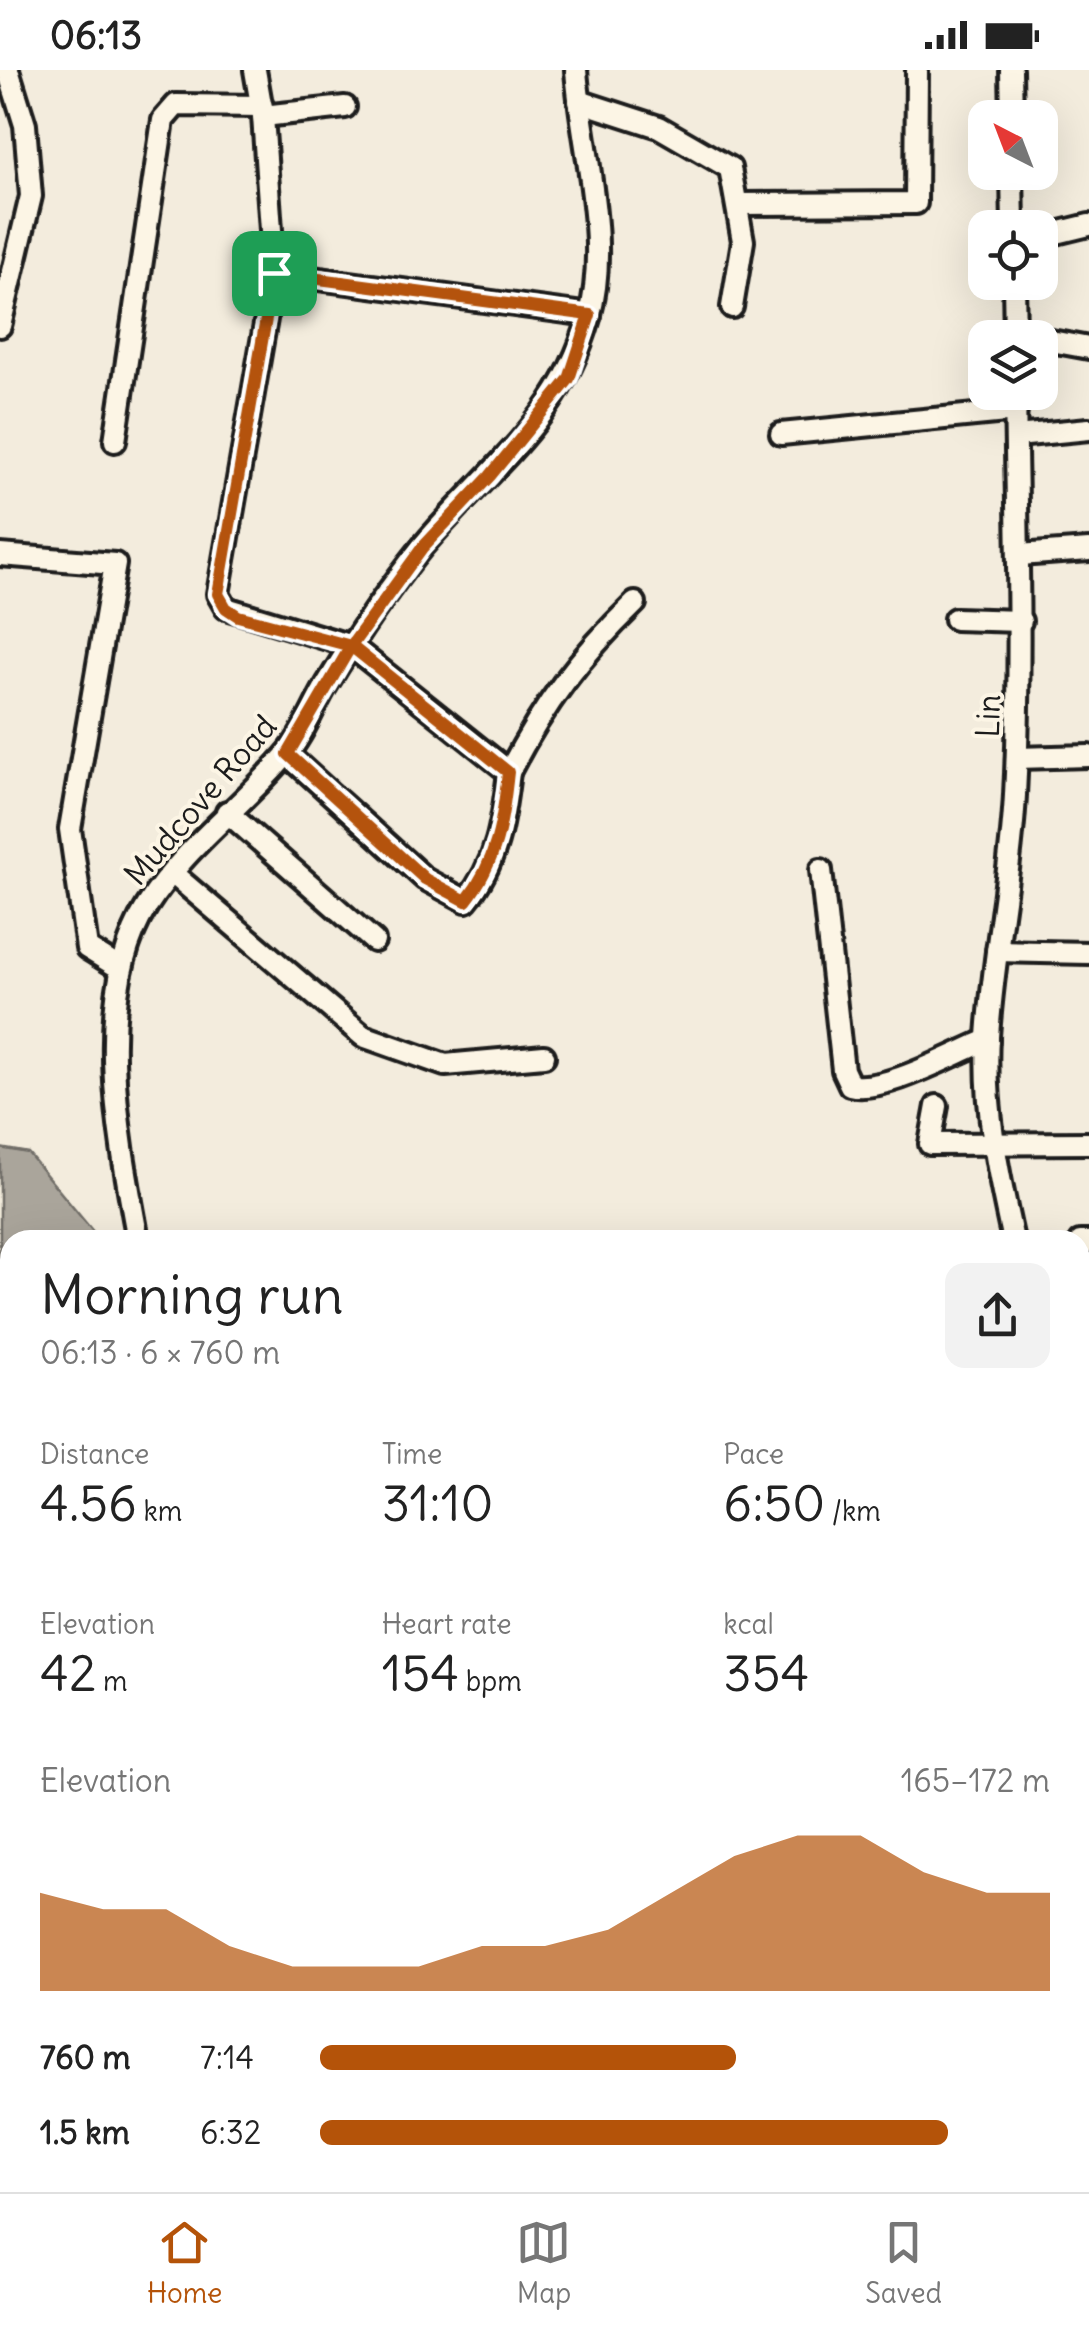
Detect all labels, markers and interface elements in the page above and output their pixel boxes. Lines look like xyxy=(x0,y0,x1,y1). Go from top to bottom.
text: 06:13 xyxy=(50,12,142,59)
north arrow xyxy=(968,100,1058,190)
map controls xyxy=(968,100,1058,410)
button: locate xyxy=(968,210,1058,300)
pin xyxy=(232,231,317,316)
icon: arrive xyxy=(247,246,302,301)
button: layers xyxy=(968,320,1058,410)
street label: Lin xyxy=(967,694,1009,738)
street label: Mudcove Road xyxy=(115,706,285,894)
text: Morning run xyxy=(40,1260,344,1329)
button: share xyxy=(945,1263,1050,1368)
text: 06:13 · 6 × 760 m xyxy=(40,1332,280,1373)
text: Distance xyxy=(40,1436,149,1472)
text: Time xyxy=(382,1436,442,1472)
text: Pace xyxy=(723,1436,784,1472)
text: 4.56 xyxy=(40,1472,137,1535)
text: 31:10 xyxy=(382,1472,493,1535)
text: 6:50 xyxy=(723,1472,825,1535)
text: km xyxy=(137,1493,182,1529)
text: /km xyxy=(825,1493,881,1529)
text: Elevation xyxy=(40,1606,155,1642)
text: Heart rate xyxy=(382,1606,512,1642)
text: kcal xyxy=(723,1606,774,1642)
text: 42 xyxy=(40,1642,96,1705)
text: 154 xyxy=(382,1642,459,1705)
text: 354 xyxy=(723,1642,809,1705)
text: m xyxy=(96,1663,128,1699)
text: bpm xyxy=(459,1663,522,1699)
text: Elevation xyxy=(40,1760,171,1801)
text: 165–172 m xyxy=(901,1760,1050,1801)
text: 760 m xyxy=(40,2037,130,2078)
text: 7:14 xyxy=(200,2037,254,2078)
text: 1.5 km xyxy=(40,2112,130,2153)
text: 6:32 xyxy=(200,2112,261,2153)
tab: Home xyxy=(147,2215,222,2311)
tab: Map xyxy=(516,2215,571,2311)
tab: Saved xyxy=(865,2215,942,2311)

